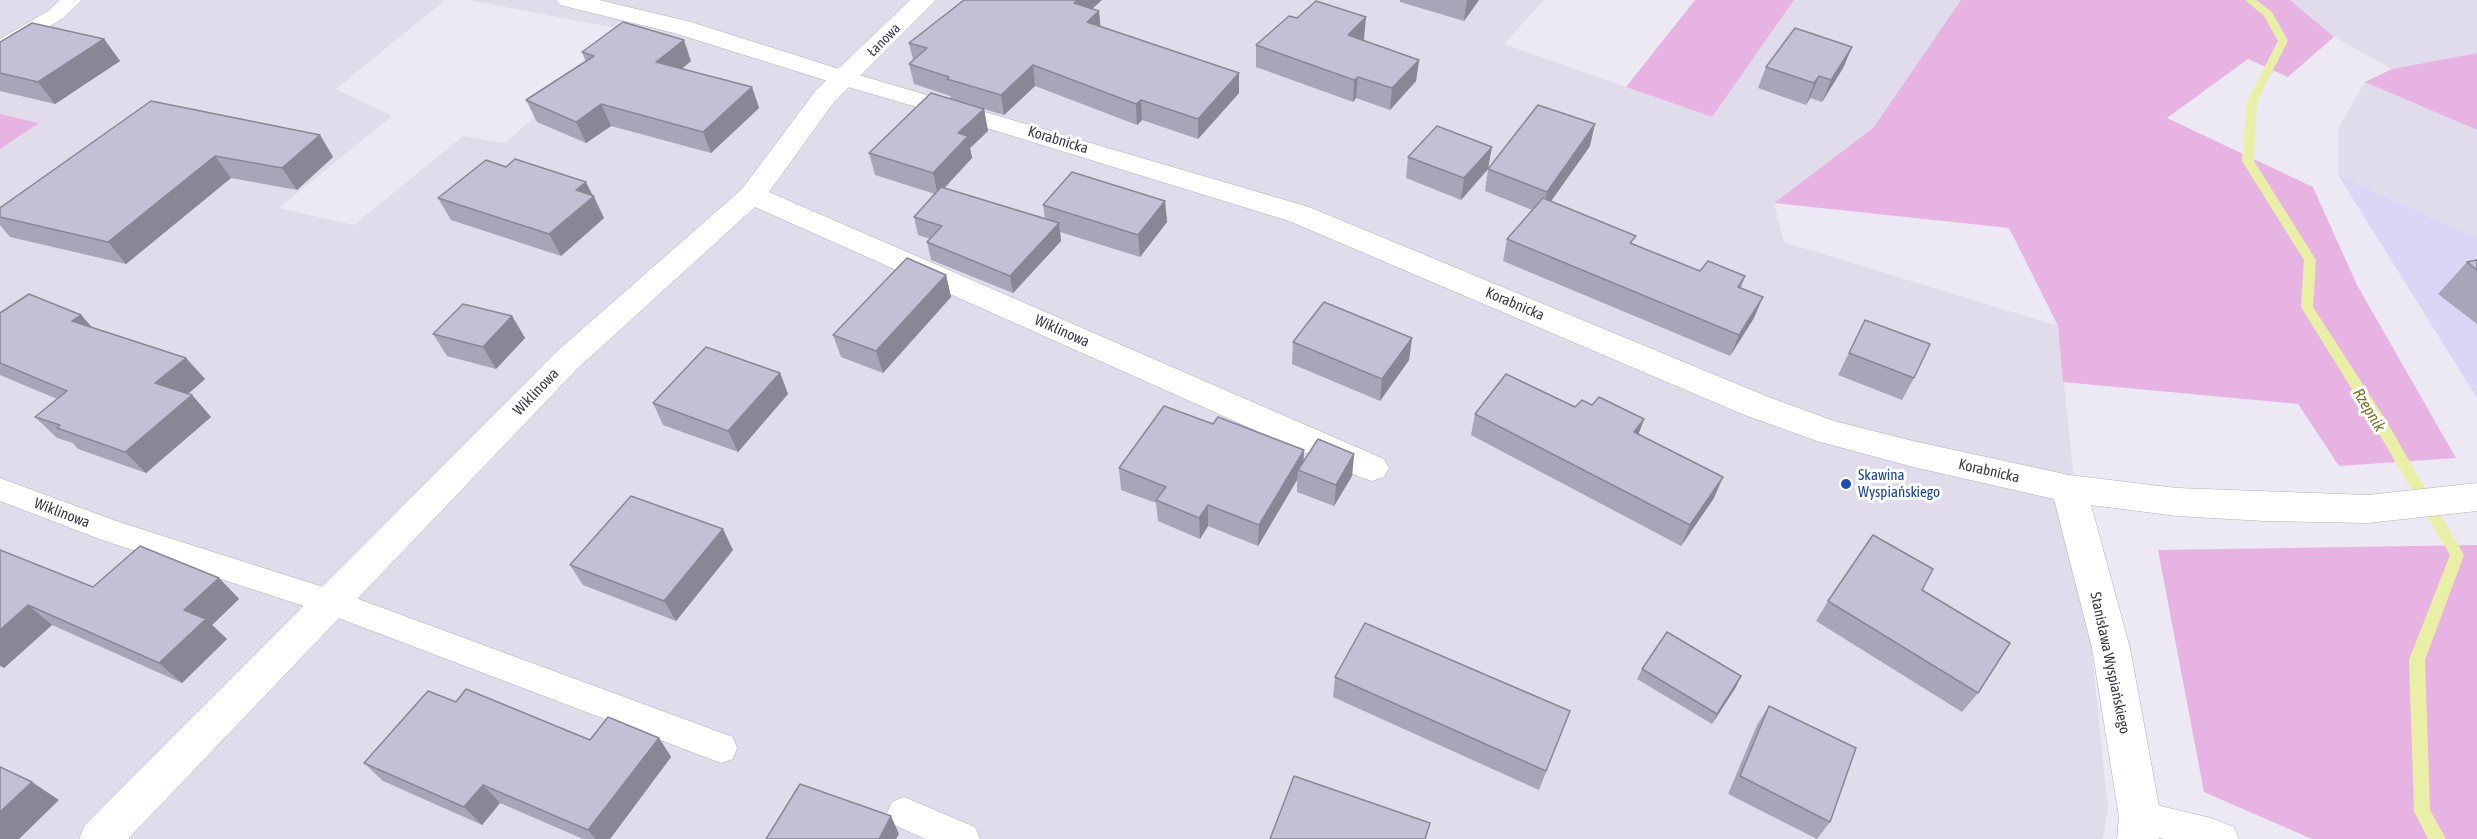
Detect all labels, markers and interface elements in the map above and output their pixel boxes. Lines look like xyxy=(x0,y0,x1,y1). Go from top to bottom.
street label: Łanowa xyxy=(864,20,904,60)
street label: Korabnicka xyxy=(1026,122,1090,158)
street label: Korabnicka xyxy=(1483,284,1547,324)
street label: Wiklinowa xyxy=(1032,311,1092,351)
street label: Wiklinowa xyxy=(509,365,563,419)
water label: Rzepnik xyxy=(2349,385,2389,435)
street label: Korabnicka xyxy=(1957,455,2021,487)
place label: Skawina Wyspiańskiego xyxy=(1858,466,1940,501)
marker: Skawina Wyspiańskiego xyxy=(1839,477,1853,491)
street label: Wiklinowa xyxy=(32,494,92,532)
street label: Stanisława Wyspiańskiego xyxy=(2086,590,2134,736)

